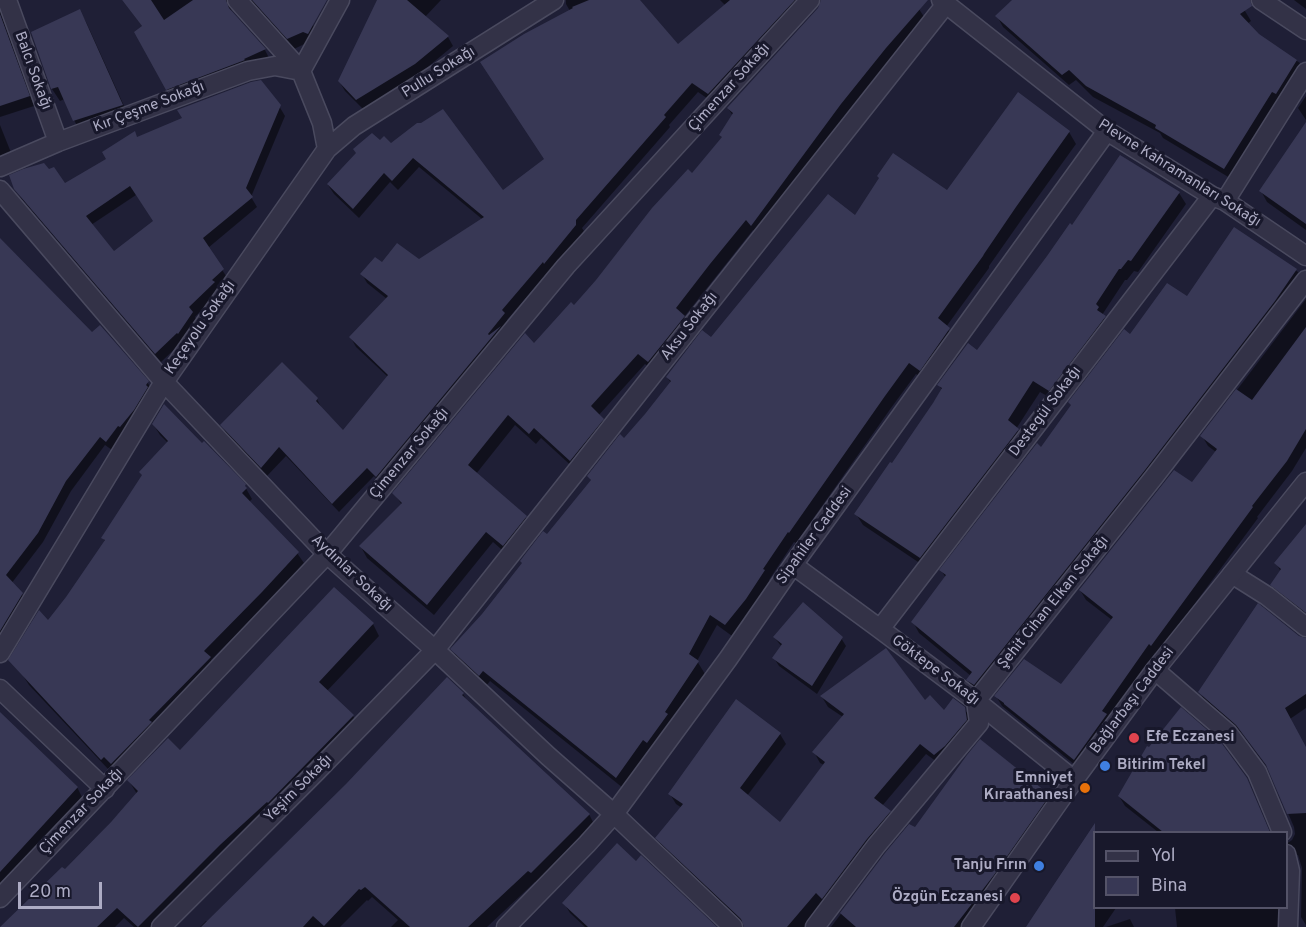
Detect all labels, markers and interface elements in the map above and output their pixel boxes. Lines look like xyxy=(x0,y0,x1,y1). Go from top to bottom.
street label: Balcı Sokağı xyxy=(10,29,54,113)
street label: Çimenzar Sokağı xyxy=(685,40,775,136)
street label: Pullu Sokağı xyxy=(399,43,479,103)
street label: Kır Çeşme Sokağı xyxy=(91,79,207,137)
street label: Plevne Kahramanları Sokağı xyxy=(1094,116,1264,232)
street label: Keçeyolu Sokağı xyxy=(162,278,240,378)
street label: Aksu Sokağı xyxy=(658,289,722,365)
street label: Destegül Sokağı xyxy=(1006,363,1086,461)
street label: Çimenzar Sokağı xyxy=(367,405,453,503)
street label: Sipahiler Caddesi xyxy=(773,484,857,588)
street label: Aydınlar Sokağı xyxy=(307,532,395,616)
street label: Şehit Cihan Elkan Sokağı xyxy=(995,533,1113,673)
street label: Göktepe Sokağı xyxy=(887,632,983,710)
street label: Bağlarbaşı Caddesi xyxy=(1087,644,1179,758)
place label: Efe Eczanesi xyxy=(1146,729,1235,747)
marker: Efe Eczanesi xyxy=(1127,731,1141,745)
street label: Yeşim Sokağı xyxy=(261,751,337,827)
place label: Bitirim Tekel xyxy=(1117,757,1206,775)
marker: Bitirim Tekel xyxy=(1098,759,1112,773)
street label: Çimenzar Sokağı xyxy=(36,765,128,859)
place label: Emniyet Kıraathanesi xyxy=(984,770,1073,805)
marker: Emniyet Kıraathanesi xyxy=(1078,781,1092,795)
legend xyxy=(1093,831,1288,909)
text: Yol xyxy=(1151,845,1176,868)
place label: Tanju Fırın xyxy=(954,857,1027,875)
marker: Tanju Fırın xyxy=(1032,859,1046,873)
scale bar xyxy=(21,870,105,908)
text: Bina xyxy=(1151,875,1187,898)
text: 20 m xyxy=(29,881,71,904)
place label: Özgün Eczanesi xyxy=(892,889,1003,907)
marker: Özgün Eczanesi xyxy=(1008,891,1022,905)

